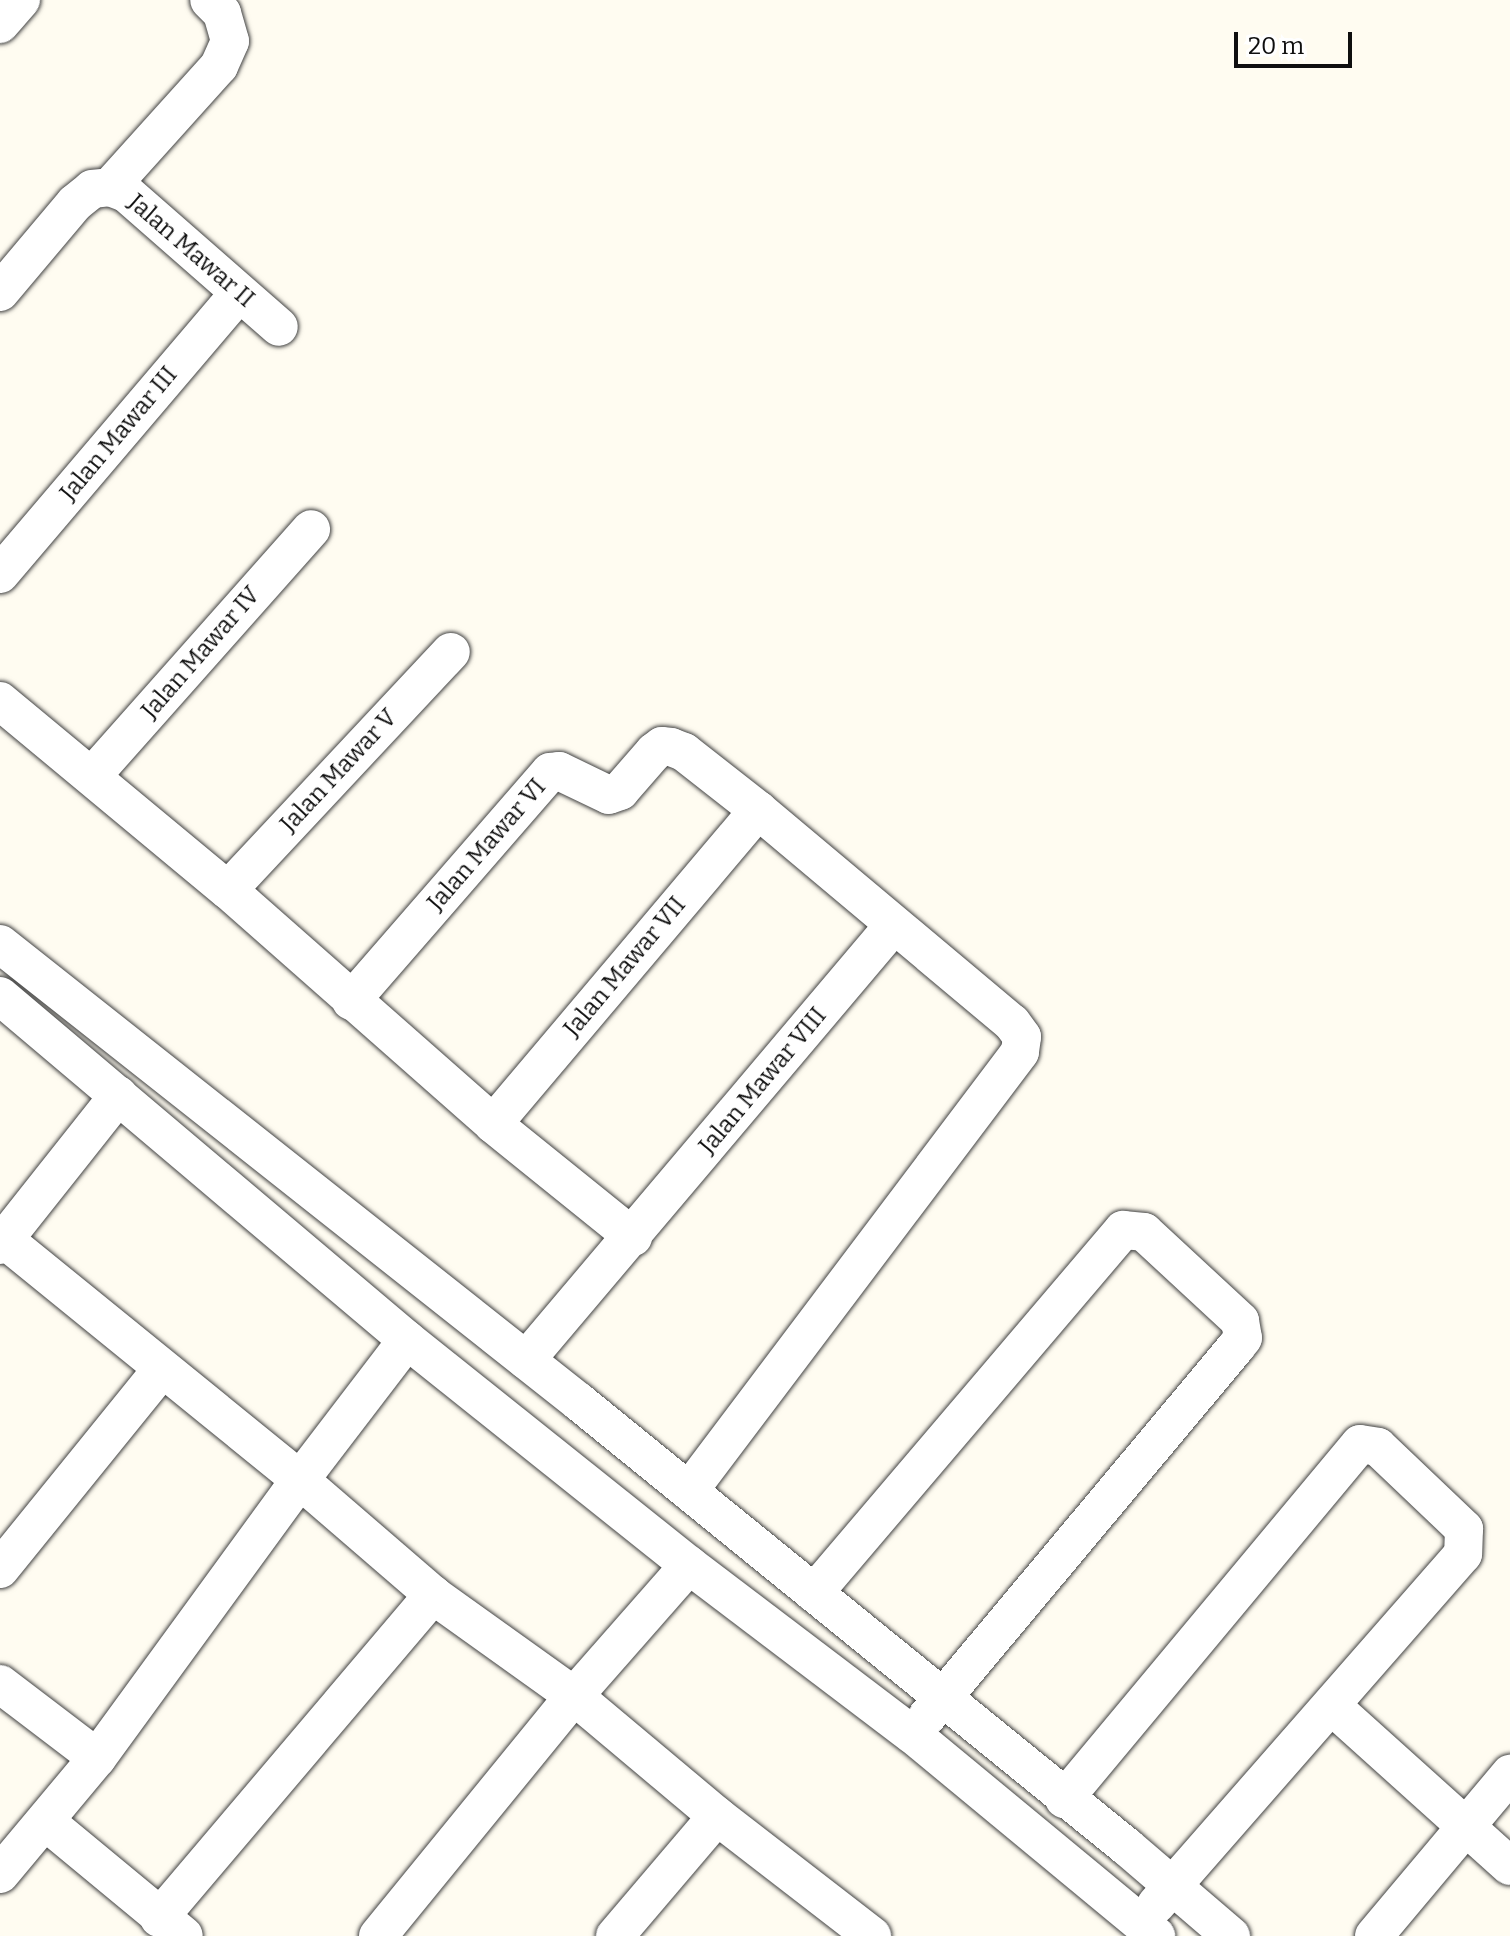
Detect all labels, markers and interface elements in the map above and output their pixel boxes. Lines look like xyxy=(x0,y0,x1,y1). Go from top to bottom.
scale bar xyxy=(1238,16,1356,66)
text: 20 m xyxy=(1248,32,1304,60)
street label: Jalan Mawar II xyxy=(122,188,260,314)
street label: Jalan Mawar III xyxy=(54,361,184,507)
street label: Jalan Mawar IV xyxy=(136,581,266,725)
street label: Jalan Mawar V xyxy=(275,704,403,838)
street label: Jalan Mawar VI xyxy=(422,773,552,917)
street label: Jalan Mawar VII xyxy=(558,891,692,1043)
street label: Jalan Mawar VIII xyxy=(693,1002,833,1160)

